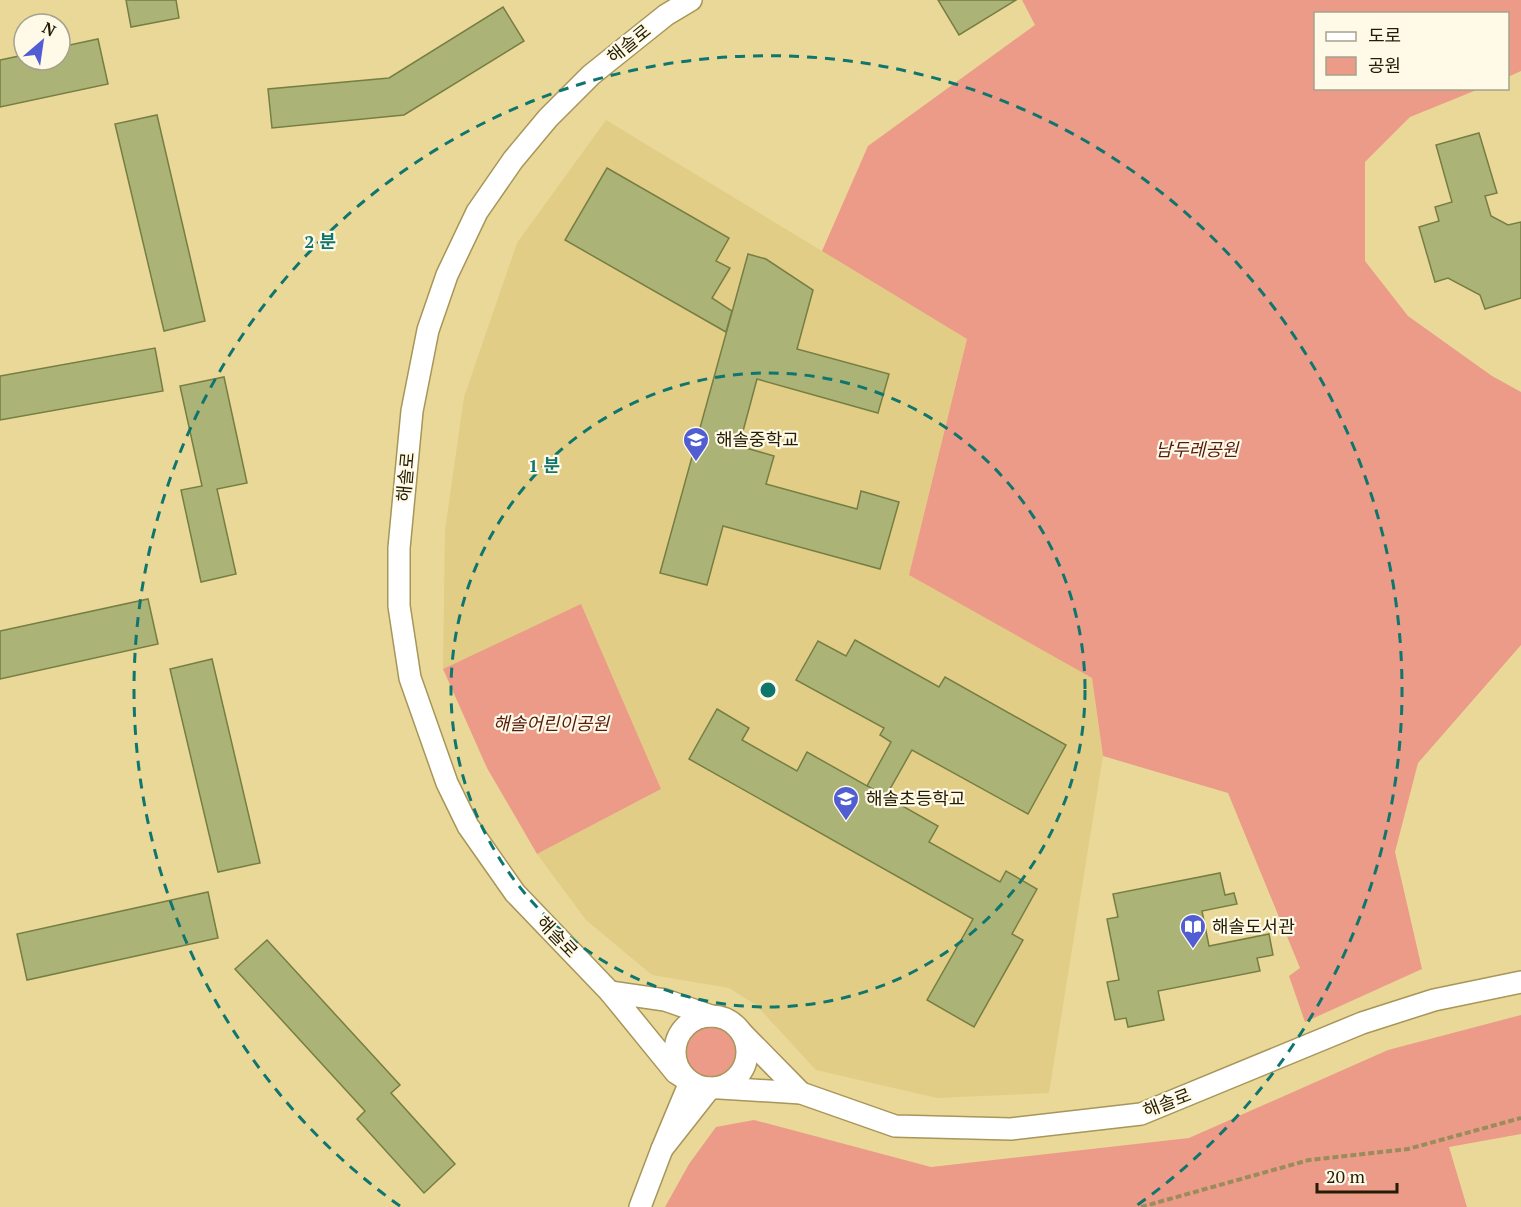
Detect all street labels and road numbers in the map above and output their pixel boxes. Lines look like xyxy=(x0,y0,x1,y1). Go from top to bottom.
street label: 해솔로 xyxy=(602,18,655,68)
street label: 해솔로 xyxy=(391,451,419,503)
street label: 해솔로 xyxy=(532,910,584,963)
street label: 해솔로 xyxy=(1139,1082,1194,1122)

